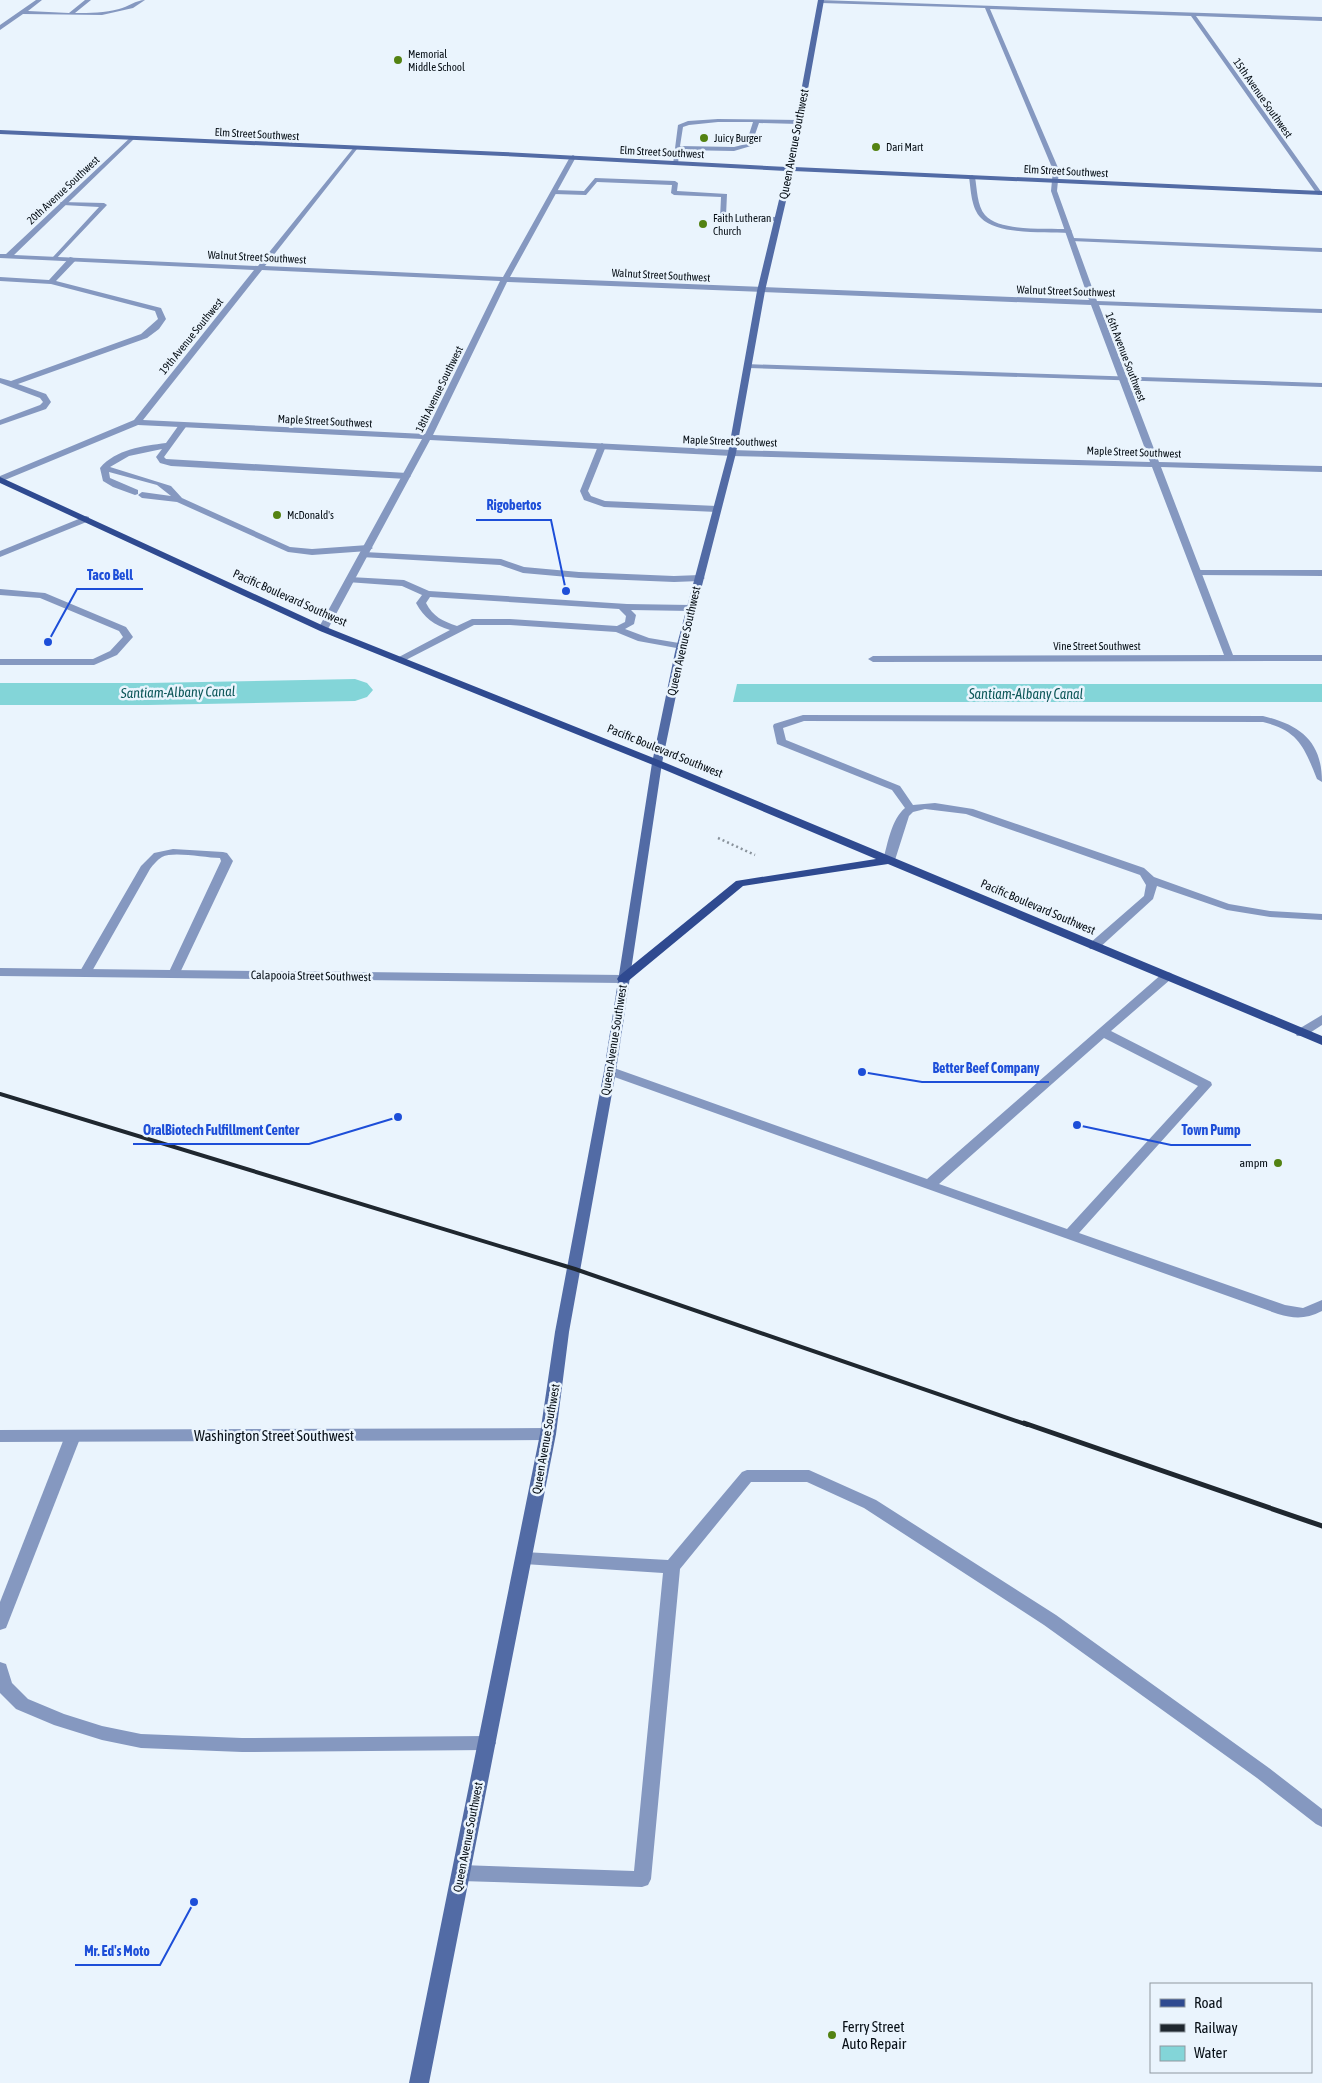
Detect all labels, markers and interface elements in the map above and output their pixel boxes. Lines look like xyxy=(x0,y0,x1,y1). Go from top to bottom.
place label: Memorial Middle School xyxy=(408,48,465,73)
marker: Memorial Middle School xyxy=(392,54,404,66)
street label: 15th Avenue Southwest xyxy=(1231,56,1295,140)
street label: Queen Avenue Southwest xyxy=(776,87,812,200)
street label: Elm Street Southwest xyxy=(214,126,300,142)
marker: Juicy Burger xyxy=(698,132,710,144)
place label: Juicy Burger xyxy=(714,132,762,144)
marker: Dari Mart xyxy=(870,141,882,153)
place label: Dari Mart xyxy=(886,141,923,153)
street label: Elm Street Southwest xyxy=(619,144,705,160)
street label: 20th Avenue Southwest xyxy=(24,153,102,227)
street label: Elm Street Southwest xyxy=(1023,163,1109,179)
place label: Faith Lutheran Church xyxy=(713,212,771,237)
marker: Faith Lutheran Church xyxy=(697,218,709,230)
street label: Walnut Street Southwest xyxy=(207,248,307,266)
street label: Walnut Street Southwest xyxy=(611,266,711,284)
street label: Walnut Street Southwest xyxy=(1016,283,1116,299)
street label: 19th Avenue Southwest xyxy=(157,296,225,376)
street label: 16th Avenue Southwest xyxy=(1103,311,1149,403)
street label: 18th Avenue Southwest xyxy=(413,344,465,434)
street label: Maple Street Southwest xyxy=(277,413,373,429)
street label: Maple Street Southwest xyxy=(682,433,778,449)
street label: Maple Street Southwest xyxy=(1086,444,1182,460)
callout: Rigobertos xyxy=(476,491,551,520)
text: Rigobertos xyxy=(487,497,542,513)
marker: McDonald's xyxy=(271,509,283,521)
place label: McDonald's xyxy=(287,509,334,521)
callout: Taco Bell xyxy=(77,560,143,589)
text: Taco Bell xyxy=(87,567,133,583)
street label: Pacific Boulevard Southwest xyxy=(231,567,350,630)
street label: Queen Avenue Southwest xyxy=(665,584,704,697)
street label: Vine Street Southwest xyxy=(1053,640,1141,652)
water label: Santiam-Albany Canal xyxy=(120,683,236,701)
water label: Santiam-Albany Canal xyxy=(968,686,1084,702)
street label: Pacific Boulevard Southwest xyxy=(605,721,725,781)
street label: Pacific Boulevard Southwest xyxy=(979,876,1098,938)
street label: Calapooia Street Southwest xyxy=(251,968,372,984)
street label: Queen Avenue Southwest xyxy=(598,983,630,1096)
callout: Better Beef Company xyxy=(922,1053,1049,1082)
text: Better Beef Company xyxy=(932,1060,1040,1076)
callout: OralBiotech Fulfillment Center xyxy=(133,1115,309,1144)
callout: Town Pump xyxy=(1171,1116,1251,1145)
text: OralBiotech Fulfillment Center xyxy=(143,1122,300,1138)
text: Town Pump xyxy=(1181,1122,1241,1138)
place label: ampm xyxy=(1239,1156,1268,1170)
marker: ampm xyxy=(1272,1157,1284,1169)
street label: Queen Avenue Southwest xyxy=(529,1382,563,1495)
street label: Washington Street Southwest xyxy=(194,1427,354,1444)
street label: Queen Avenue Southwest xyxy=(450,1780,486,1893)
callout: Mr. Ed's Moto xyxy=(75,1936,160,1965)
text: Mr. Ed's Moto xyxy=(84,1943,150,1959)
legend xyxy=(1150,1983,1312,2073)
text: Road xyxy=(1194,1994,1223,2011)
place label: Ferry Street Auto Repair xyxy=(842,2018,907,2052)
text: Railway xyxy=(1194,2019,1238,2036)
marker: Ferry Street Auto Repair xyxy=(826,2029,838,2041)
text: Water xyxy=(1194,2044,1227,2061)

